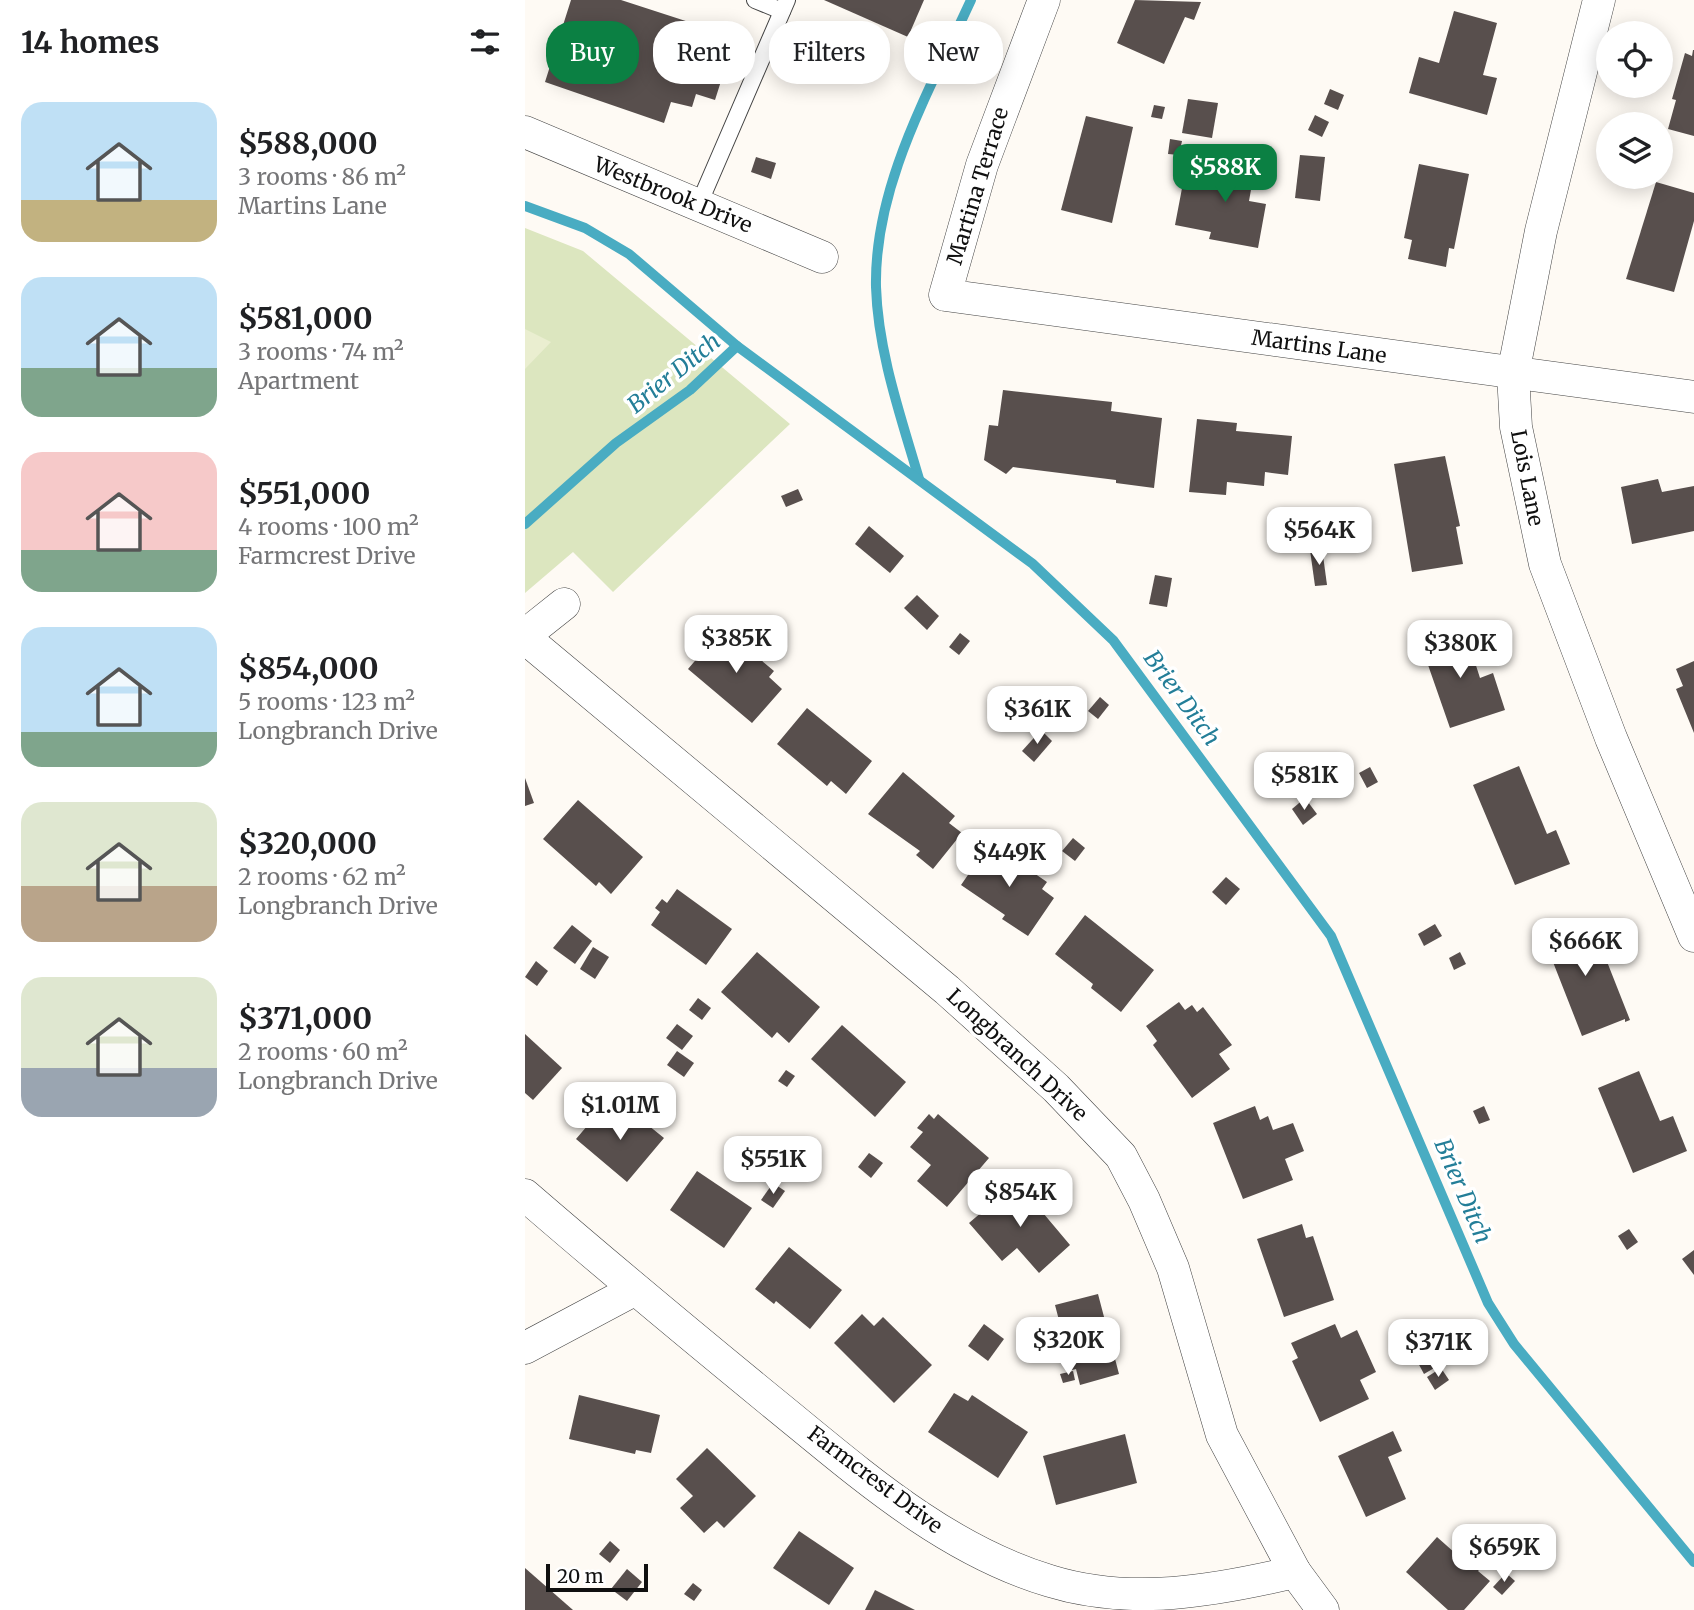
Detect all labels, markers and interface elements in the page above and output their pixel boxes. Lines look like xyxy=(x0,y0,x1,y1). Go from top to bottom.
chip: Buy xyxy=(546,21,639,84)
chip: Rent xyxy=(653,21,755,84)
chip: Filters xyxy=(769,21,890,84)
chip: New xyxy=(904,21,1003,84)
map controls xyxy=(1596,21,1673,189)
button: locate xyxy=(1596,21,1673,98)
text: 14 homes xyxy=(21,23,159,61)
icon: filters xyxy=(466,23,504,61)
street label: Martina Terrace xyxy=(941,104,1014,268)
button: layers xyxy=(1596,112,1673,189)
text: $588,000 xyxy=(238,124,378,162)
icon: home xyxy=(77,130,161,214)
pin: $588K xyxy=(1176,144,1274,204)
street label: Westbrook Drive xyxy=(589,150,756,239)
text: $588K xyxy=(1189,152,1261,181)
text: 3 rooms · 86 m² xyxy=(238,162,406,191)
text: Martins Lane xyxy=(238,191,387,220)
text: $581,000 xyxy=(238,299,373,337)
icon: home xyxy=(77,305,161,389)
street label: Martins Lane xyxy=(1250,324,1388,369)
water label: Brier Ditch xyxy=(621,326,726,419)
text: 3 rooms · 74 m² xyxy=(238,337,404,366)
text: Apartment xyxy=(238,366,359,395)
street label: Lois Lane xyxy=(1505,428,1550,528)
text: $551,000 xyxy=(238,474,370,512)
icon: home xyxy=(77,480,161,564)
pin: $564K xyxy=(1270,508,1368,567)
text: 4 rooms · 100 m² xyxy=(238,512,419,541)
text: $564K xyxy=(1283,515,1355,544)
text: Farmcrest Drive xyxy=(238,541,416,570)
pin: $385K xyxy=(687,616,785,675)
pin: $380K xyxy=(1411,620,1509,680)
text: $385K xyxy=(701,623,772,652)
text: $380K xyxy=(1423,628,1497,657)
water label: Brier Ditch xyxy=(1138,644,1227,751)
text: $854,000 xyxy=(238,649,379,687)
icon: home xyxy=(77,655,161,739)
pin: $361K xyxy=(988,686,1086,746)
text: 5 rooms · 123 m² xyxy=(238,687,415,716)
text: $361K xyxy=(1003,694,1071,723)
text: Longbranch Drive xyxy=(238,716,438,745)
pin: $581K xyxy=(1255,752,1353,812)
text: $581K xyxy=(1270,760,1338,789)
text: $320,000 xyxy=(238,824,377,862)
icon: home xyxy=(77,830,161,914)
pin: $449K xyxy=(960,830,1058,889)
text: $449K xyxy=(972,837,1046,866)
text: 2 rooms · 62 m² xyxy=(238,862,406,891)
text: Longbranch Drive xyxy=(238,891,438,920)
pin: $666K xyxy=(1536,918,1634,978)
text: $666K xyxy=(1548,926,1622,955)
street label: Longbranch Drive xyxy=(941,983,1093,1127)
text: $371,000 xyxy=(238,999,372,1037)
icon: home xyxy=(77,1005,161,1089)
text: 2 rooms · 60 m² xyxy=(238,1037,408,1066)
text: Longbranch Drive xyxy=(238,1066,438,1095)
pin: $1.01M xyxy=(563,1082,677,1142)
text: $1.01M xyxy=(580,1090,660,1119)
water label: Brier Ditch xyxy=(1428,1134,1499,1248)
pin: $551K xyxy=(724,1136,822,1196)
text: $551K xyxy=(740,1144,806,1173)
pin: $854K xyxy=(971,1170,1069,1229)
text: $854K xyxy=(984,1177,1056,1206)
pin: $320K xyxy=(1019,1318,1117,1377)
pin: $371K xyxy=(1389,1320,1487,1379)
text: $320K xyxy=(1032,1325,1104,1354)
text: $371K xyxy=(1404,1327,1472,1356)
street label: Farmcrest Drive xyxy=(802,1420,948,1539)
pin: $659K xyxy=(1455,1524,1553,1584)
text: $659K xyxy=(1468,1532,1540,1561)
scale bar xyxy=(546,1561,647,1593)
text: 20 m xyxy=(557,1564,604,1588)

